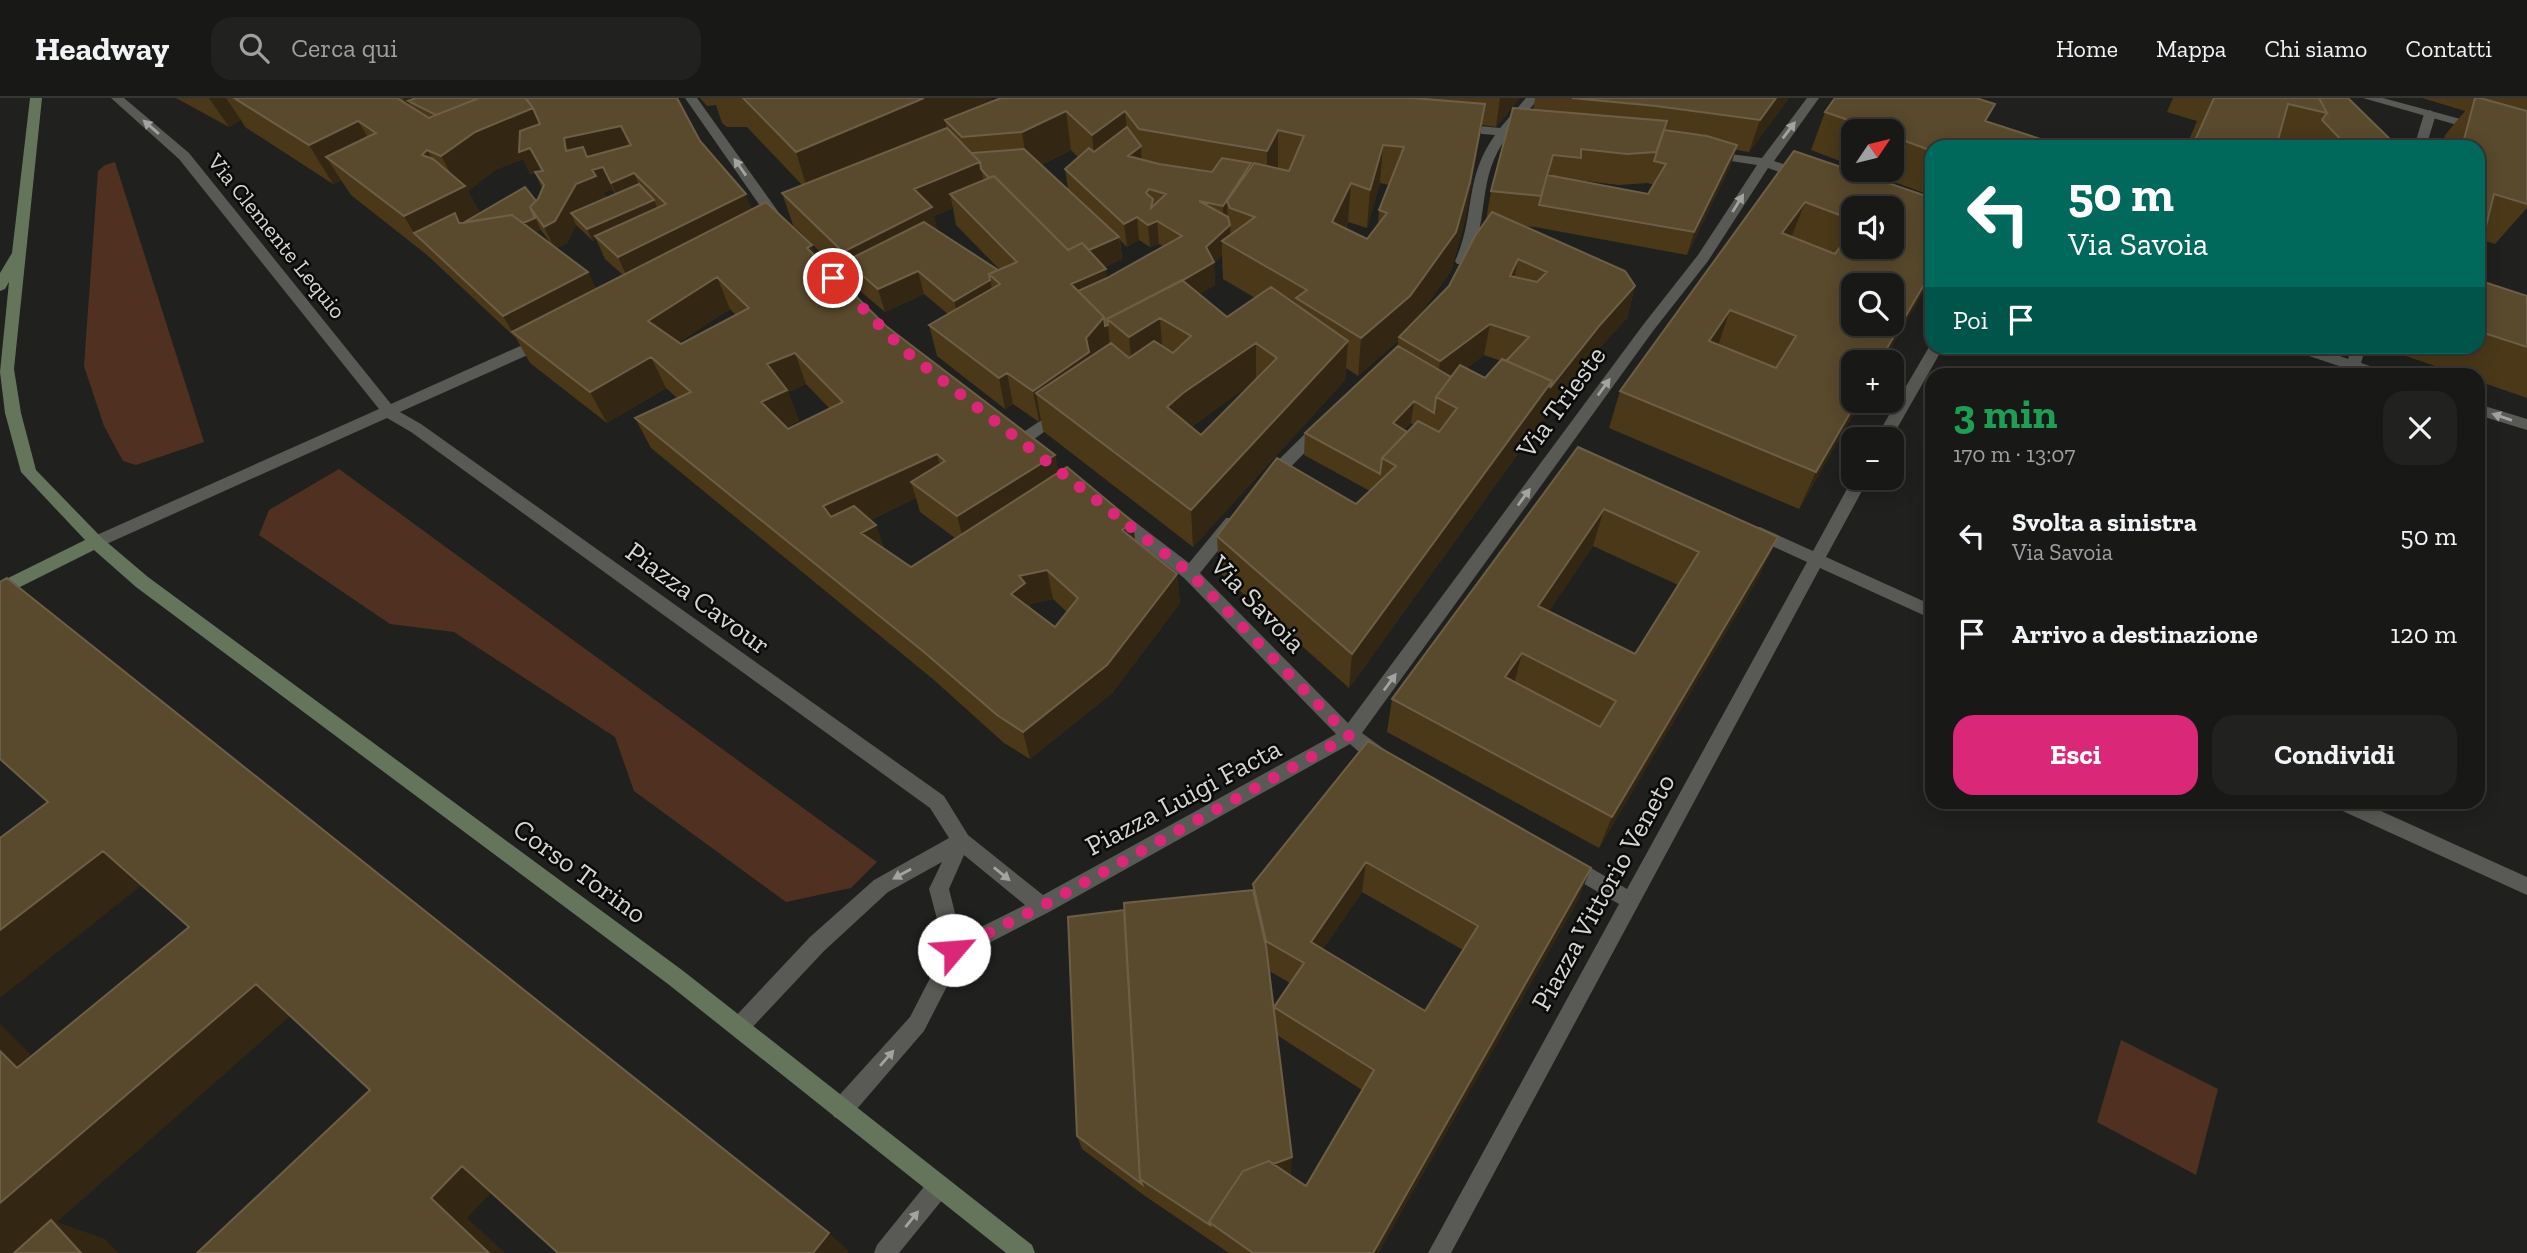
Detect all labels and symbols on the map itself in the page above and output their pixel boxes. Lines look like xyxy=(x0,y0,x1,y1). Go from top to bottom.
one-way arrow xyxy=(142,119,160,135)
north arrow xyxy=(1841,119,1904,182)
one-way arrow xyxy=(1781,121,1795,139)
street label: Via Clemente Lequio xyxy=(201,147,352,324)
one-way arrow xyxy=(733,158,747,176)
one-way arrow xyxy=(1731,193,1744,213)
pin xyxy=(803,248,863,308)
street label: Via Trieste xyxy=(1509,340,1613,465)
one-way arrow xyxy=(1597,378,1611,396)
one-way arrow xyxy=(2492,411,2513,422)
one-way arrow xyxy=(1517,488,1531,506)
street label: Piazza Cavour xyxy=(620,535,776,661)
street label: Via Savoia xyxy=(1203,548,1313,660)
one-way arrow xyxy=(1383,673,1398,691)
street label: Piazza Luigi Facta xyxy=(1079,731,1287,863)
street label: Piazza Vittorio Veneto xyxy=(1524,768,1682,1016)
street label: Corso Torino xyxy=(507,812,653,930)
one-way arrow xyxy=(992,866,1010,881)
one-way arrow xyxy=(891,868,911,880)
position arrow xyxy=(917,913,991,987)
one-way arrow xyxy=(879,1049,895,1067)
one-way arrow xyxy=(905,1211,920,1229)

